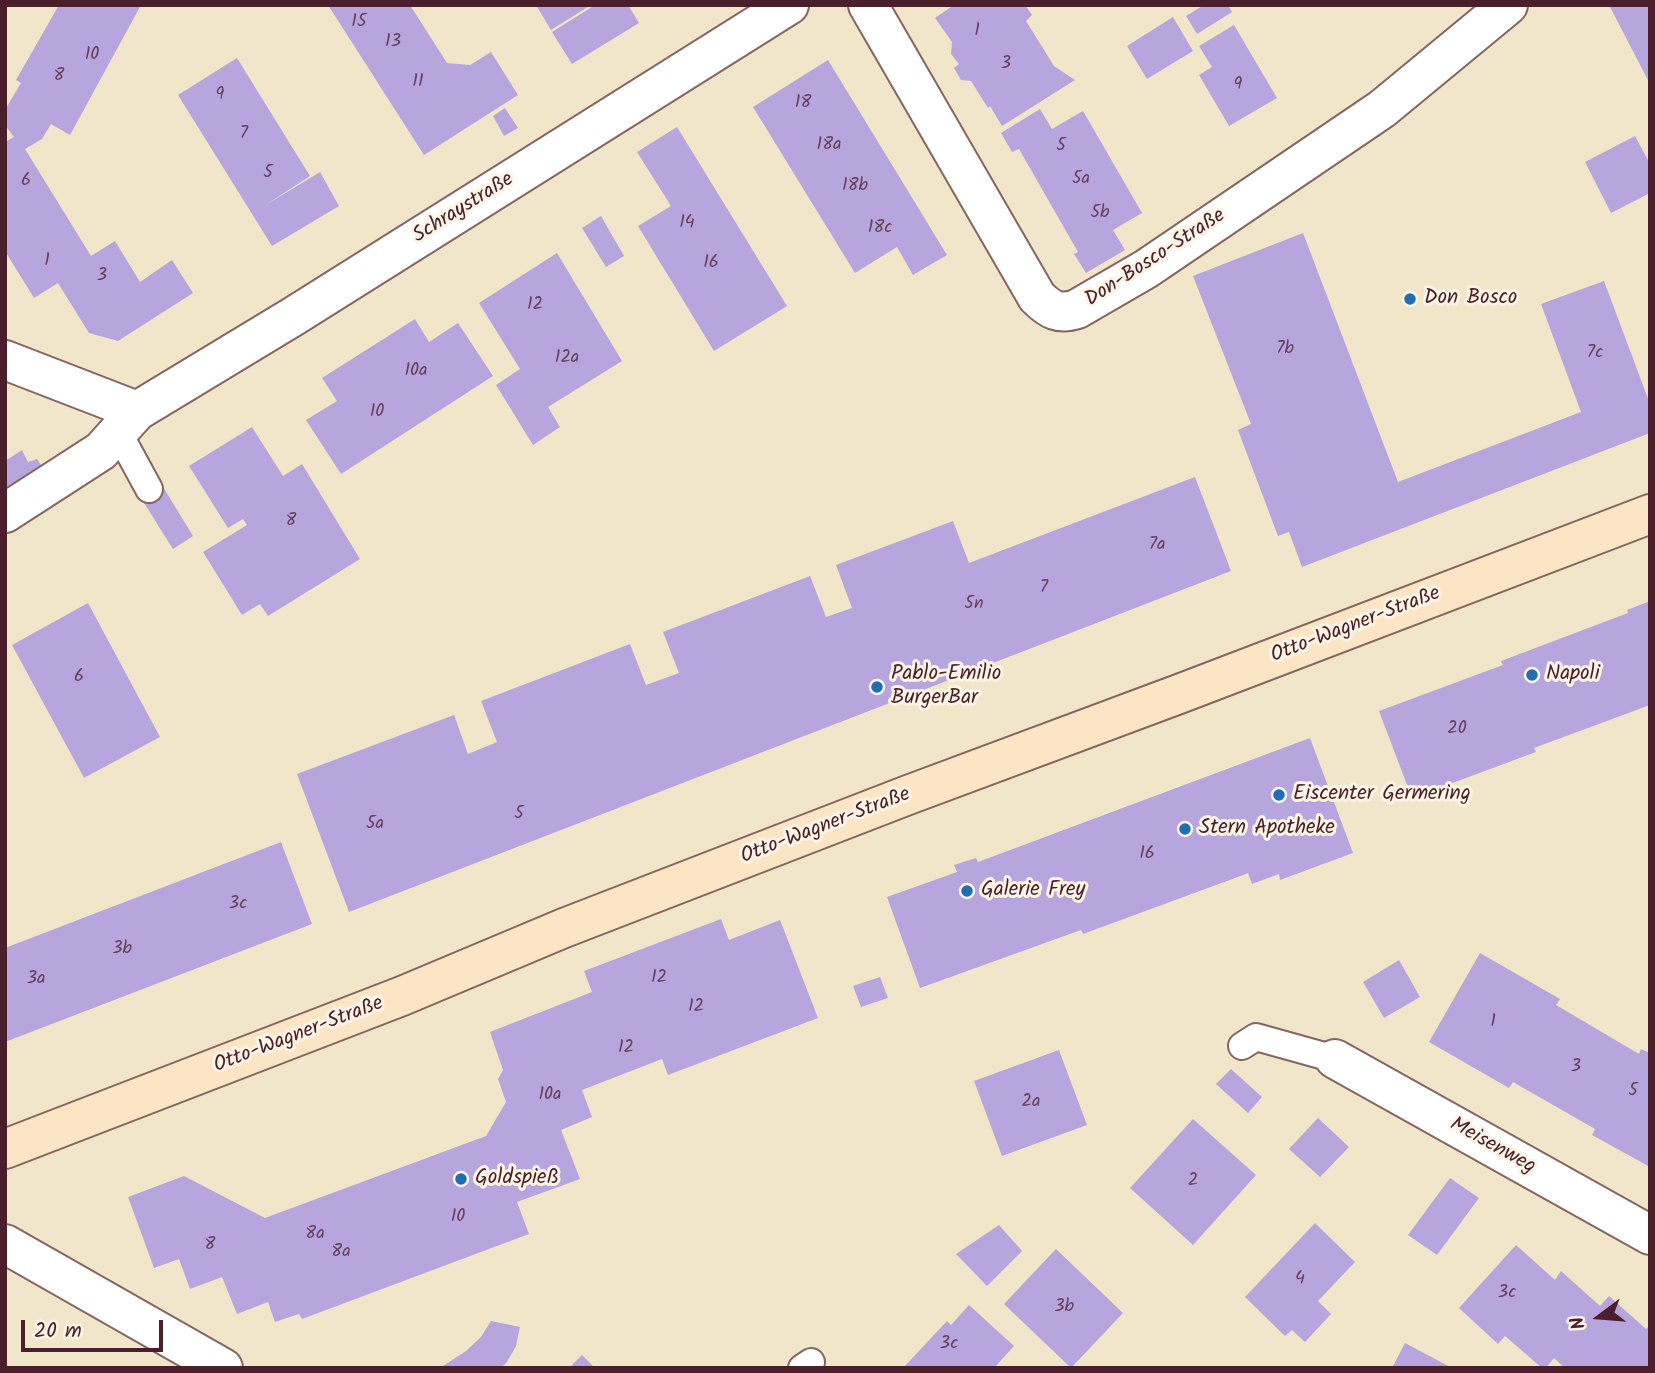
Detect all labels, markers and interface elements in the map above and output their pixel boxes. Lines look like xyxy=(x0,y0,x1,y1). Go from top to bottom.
house number: 15 xyxy=(351,12,367,34)
house number: 1 xyxy=(974,21,980,43)
house number: 13 xyxy=(385,32,401,54)
house number: 10 xyxy=(85,45,99,67)
house number: 3 xyxy=(1001,54,1011,76)
house number: 8 xyxy=(54,66,64,88)
house number: 11 xyxy=(412,72,424,94)
house number: 9 xyxy=(1234,75,1242,97)
house number: 9 xyxy=(216,85,224,107)
house number: 18 xyxy=(795,93,811,115)
house number: 7 xyxy=(240,124,248,146)
house number: 18a xyxy=(817,135,841,157)
house number: 5 xyxy=(1056,136,1066,158)
house number: 5 xyxy=(263,163,273,185)
street label: Schraystraße xyxy=(409,168,519,250)
house number: 5a xyxy=(1072,169,1090,191)
house number: 6 xyxy=(21,171,31,193)
house number: 18b xyxy=(842,176,868,198)
house number: 5b xyxy=(1090,203,1110,225)
street label: Don-Bosco-Straße xyxy=(1081,204,1231,314)
house number: 14 xyxy=(679,213,695,235)
house number: 18c xyxy=(868,218,892,240)
house number: 1 xyxy=(44,251,50,273)
house number: 16 xyxy=(703,253,719,275)
house number: 3 xyxy=(97,266,107,288)
place label: Don Bosco xyxy=(1424,286,1517,312)
marker: Don Bosco xyxy=(1402,291,1418,307)
house number: 12 xyxy=(527,295,543,317)
house number: 7b xyxy=(1276,339,1294,361)
house number: 7c xyxy=(1587,343,1603,365)
house number: 12a xyxy=(555,348,579,370)
house number: 10a xyxy=(404,361,428,383)
house number: 10 xyxy=(370,402,384,424)
house number: 8 xyxy=(286,511,296,533)
house number: 7a xyxy=(1149,535,1165,557)
house number: 7 xyxy=(1040,578,1048,600)
street label: Otto-Wagner-Straße xyxy=(1268,582,1444,670)
house number: 5n xyxy=(964,594,984,616)
place label: Pablo-Emilio BurgerBar xyxy=(891,662,1001,712)
place label: Napoli xyxy=(1546,662,1600,688)
house number: 6 xyxy=(74,667,84,689)
marker: Napoli xyxy=(1524,667,1540,683)
marker: Pablo-Emilio BurgerBar xyxy=(869,679,885,695)
house number: 20 xyxy=(1447,719,1467,741)
place label: Eiscenter Germering xyxy=(1293,782,1471,808)
street label: Otto-Wagner-Straße xyxy=(738,783,914,871)
marker: Eiscenter Germering xyxy=(1271,787,1287,803)
house number: 5 xyxy=(514,804,524,826)
house number: 5a xyxy=(366,814,384,836)
place label: Stern Apotheke xyxy=(1199,816,1335,842)
marker: Stern Apotheke xyxy=(1177,821,1193,837)
house number: 16 xyxy=(1139,844,1155,866)
place label: Galerie Frey xyxy=(981,878,1085,904)
marker: Galerie Frey xyxy=(959,883,975,899)
house number: 3c xyxy=(229,894,247,916)
house number: 3b xyxy=(112,939,132,961)
house number: 12 xyxy=(651,968,667,990)
house number: 3a xyxy=(27,969,45,991)
street label: Otto-Wagner-Straße xyxy=(211,992,387,1080)
house number: 12 xyxy=(688,997,704,1019)
house number: 1 xyxy=(1490,1012,1496,1034)
house number: 12 xyxy=(618,1038,634,1060)
house number: 3 xyxy=(1571,1057,1581,1079)
house number: 5 xyxy=(1628,1081,1638,1103)
house number: 10a xyxy=(538,1085,562,1107)
house number: 2a xyxy=(1022,1092,1040,1114)
street label: Meisenweg xyxy=(1445,1113,1539,1181)
place label: Goldspieß xyxy=(475,1166,559,1192)
marker: Goldspieß xyxy=(453,1171,469,1187)
house number: 2 xyxy=(1188,1171,1198,1193)
house number: 10 xyxy=(451,1207,465,1229)
house number: 8a xyxy=(305,1224,325,1246)
house number: 8 xyxy=(205,1235,215,1257)
house number: 8a xyxy=(331,1242,351,1264)
house number: 4 xyxy=(1295,1269,1305,1291)
north arrow xyxy=(1564,1282,1634,1352)
house number: 3c xyxy=(1498,1283,1516,1305)
house number: 3b xyxy=(1054,1297,1074,1319)
scale bar xyxy=(24,1306,166,1350)
text: N xyxy=(1563,1313,1595,1333)
text: 20 m xyxy=(34,1315,82,1348)
house number: 3c xyxy=(940,1334,958,1356)

